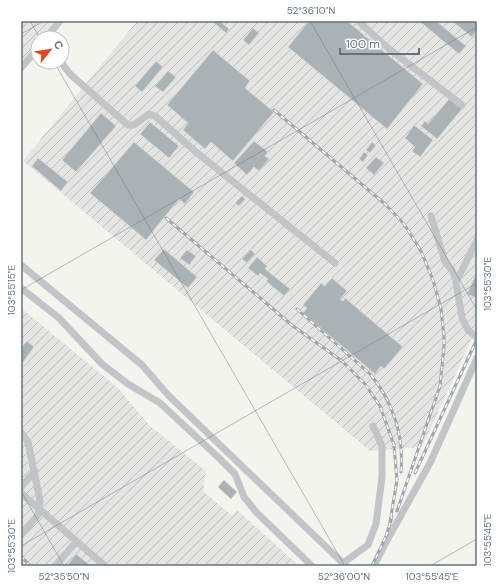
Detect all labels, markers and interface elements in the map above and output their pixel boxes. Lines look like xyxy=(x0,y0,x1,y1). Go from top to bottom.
text: 52°36'10"N xyxy=(287,4,335,17)
north arrow xyxy=(30,30,70,70)
scale bar xyxy=(340,30,419,56)
text: 100 m xyxy=(346,36,380,52)
text: С xyxy=(51,38,67,52)
text: 103°55'30"E xyxy=(481,257,494,311)
text: 103°55'15"E xyxy=(5,264,18,315)
text: 103°55'45"E xyxy=(481,513,494,566)
text: 103°55'30"E xyxy=(5,519,18,573)
text: 52°35'50"N xyxy=(38,570,90,583)
text: 52°36'00"N xyxy=(318,570,370,583)
text: 103°55'45"E xyxy=(406,570,459,583)

